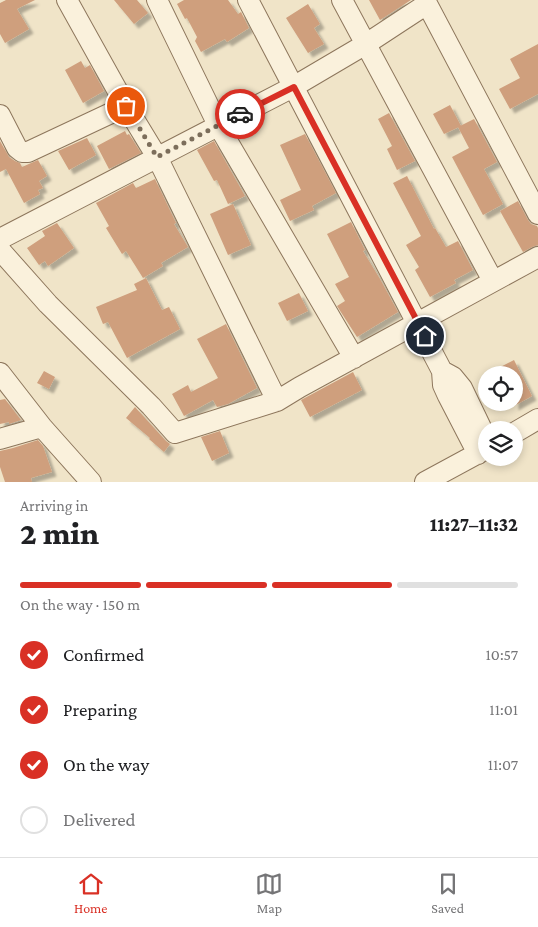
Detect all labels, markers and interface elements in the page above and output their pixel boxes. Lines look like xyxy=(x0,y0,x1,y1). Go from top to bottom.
pin xyxy=(105,85,147,127)
courier xyxy=(215,89,265,139)
icon: bag xyxy=(112,92,140,120)
icon: car xyxy=(226,100,254,128)
pin xyxy=(404,315,446,357)
icon: home xyxy=(411,322,439,350)
map controls xyxy=(478,366,523,466)
button: locate xyxy=(478,366,523,411)
button: layers xyxy=(478,421,523,466)
text: Arriving in xyxy=(20,497,88,514)
text: 11:27–11:32 xyxy=(430,514,518,535)
text: 2 min xyxy=(20,515,99,551)
text: On the way · 150 m xyxy=(20,596,140,613)
icon: check xyxy=(20,641,48,669)
text: Confirmed xyxy=(63,644,144,665)
text: 10:57 xyxy=(486,646,518,663)
icon: check xyxy=(20,696,48,724)
text: Preparing xyxy=(63,699,137,720)
text: 11:01 xyxy=(489,701,518,718)
icon: check xyxy=(20,751,48,779)
text: On the way xyxy=(63,754,149,775)
text: 11:07 xyxy=(488,756,518,773)
text: Delivered xyxy=(63,809,136,830)
tab: Home xyxy=(74,870,107,916)
tab: Map xyxy=(255,870,283,916)
tab: Saved xyxy=(431,870,464,916)

